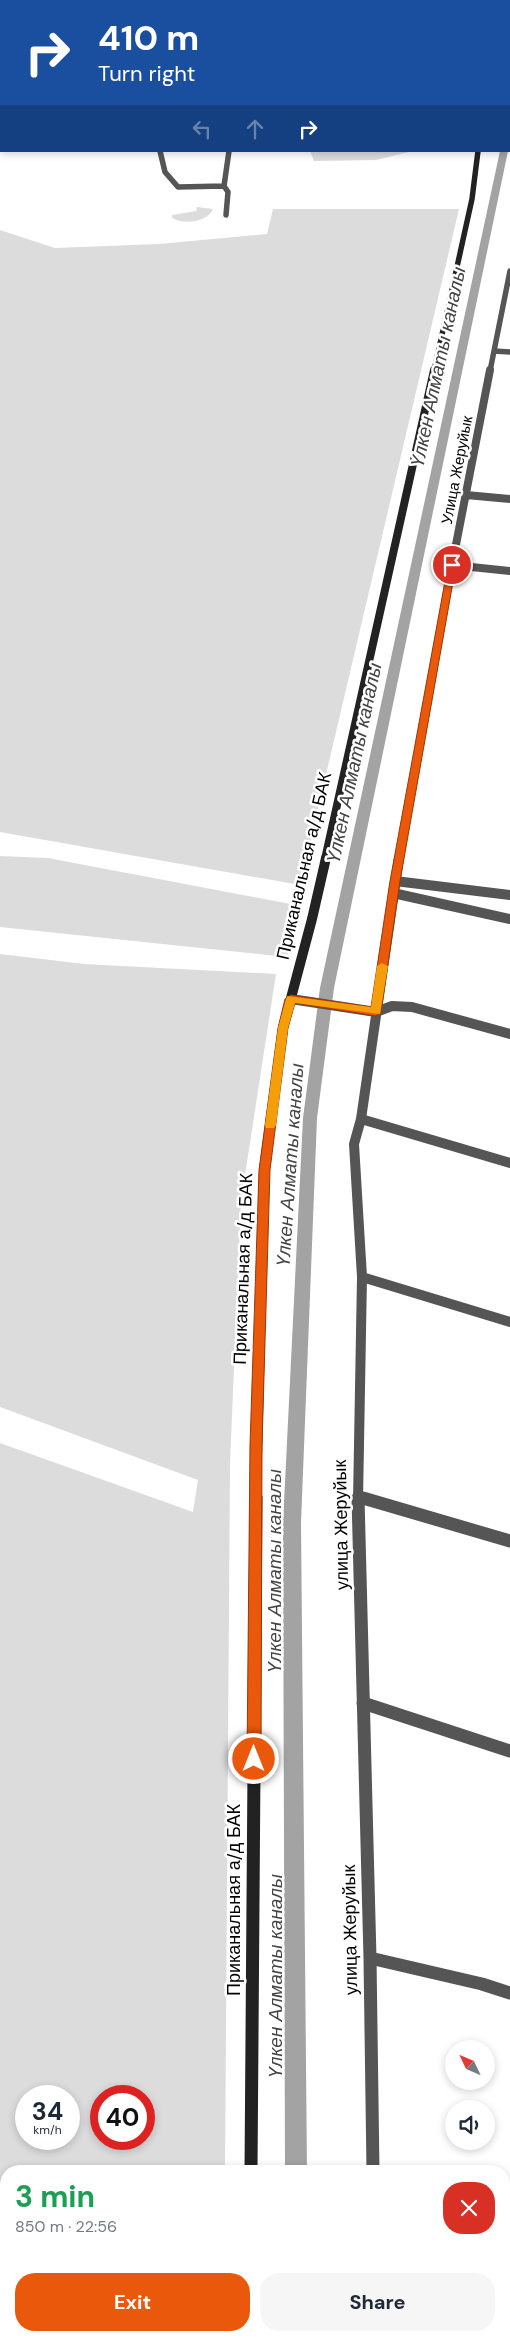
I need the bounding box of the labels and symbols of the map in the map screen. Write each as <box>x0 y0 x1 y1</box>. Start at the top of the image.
water label: Үлкен Алматы каналы <box>405 265 471 469</box>
street label: Улица Жеруйык <box>437 414 477 526</box>
pin <box>431 544 473 586</box>
water label: Үлкен Алматы каналы <box>321 661 387 865</box>
street label: Приканальная а/д БАК <box>271 769 337 962</box>
water label: Үлкен Алматы каналы <box>270 1062 310 1268</box>
street label: Приканальная а/д БАК <box>228 1172 258 1365</box>
street label: улица Жеруйык <box>328 1459 354 1590</box>
water label: Үлкен Алматы каналы <box>262 1469 287 1673</box>
position arrow <box>227 1732 279 1784</box>
street label: Приканальная а/д БАК <box>222 1804 246 1996</box>
street label: улица Жеруйык <box>337 1864 363 1995</box>
water label: Үлкен Алматы каналы <box>263 1874 288 2078</box>
north arrow <box>445 2040 495 2090</box>
speed limit sign: 40 <box>90 2085 155 2150</box>

